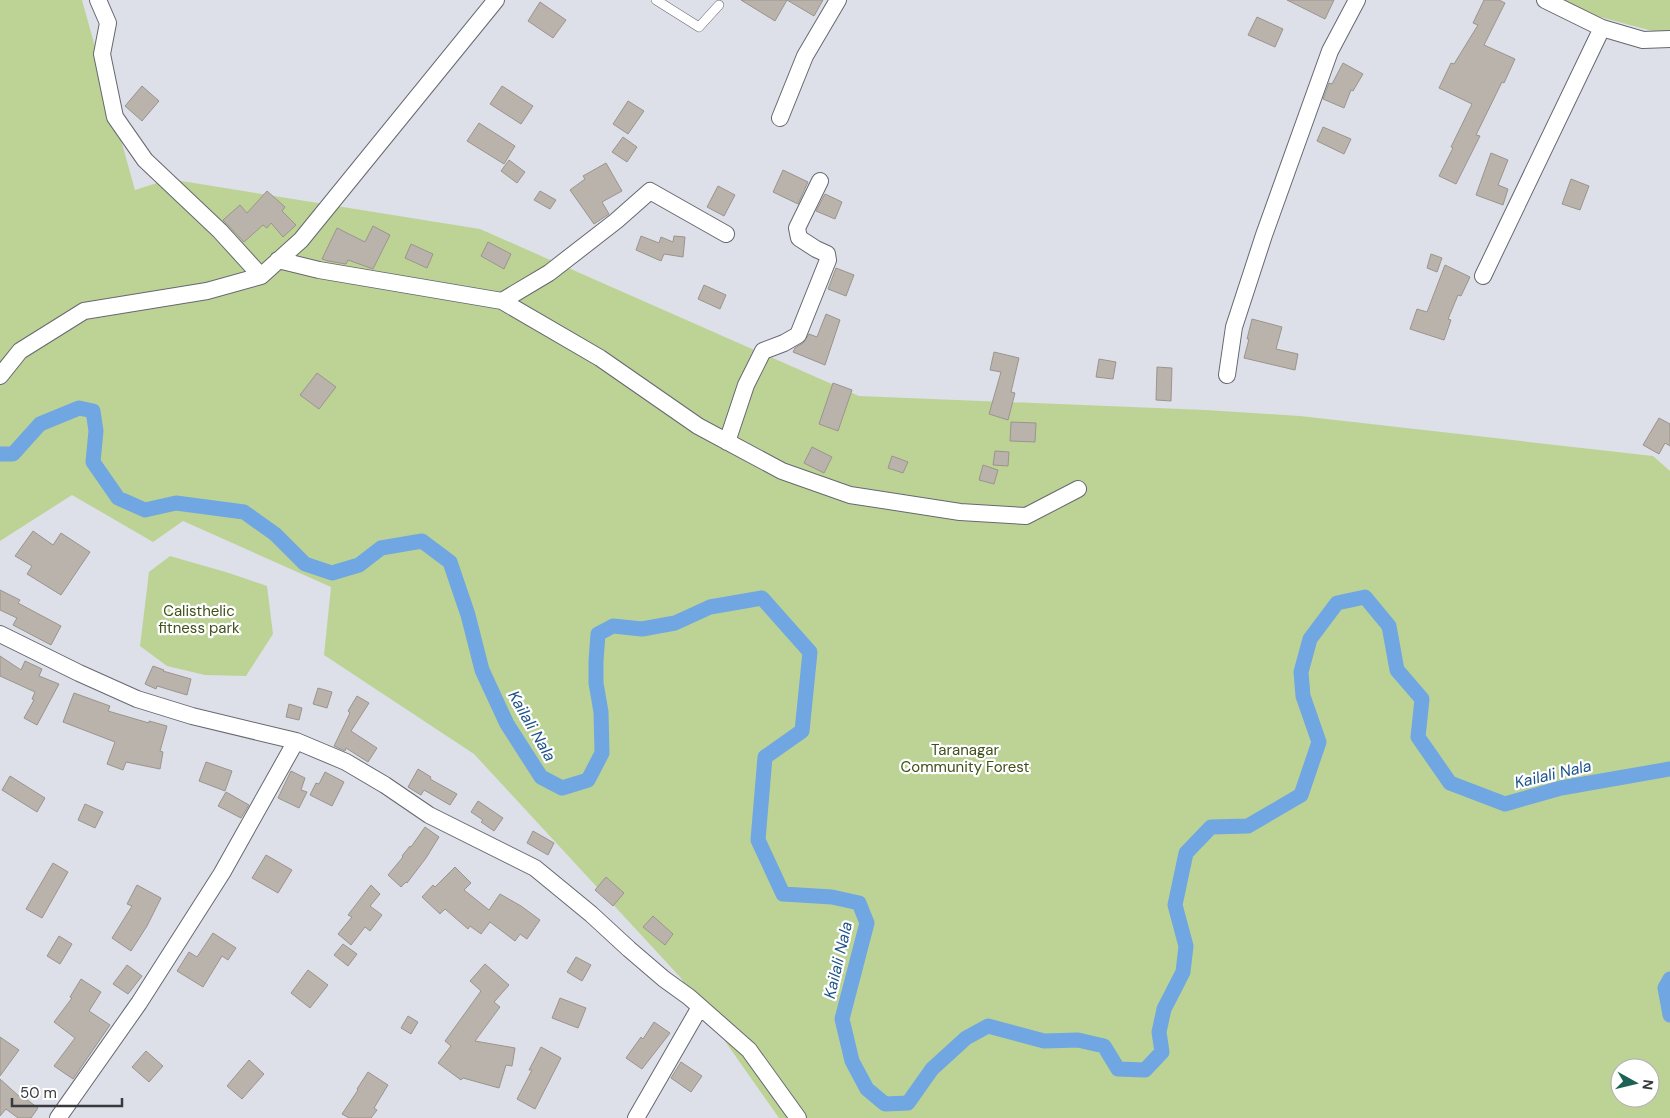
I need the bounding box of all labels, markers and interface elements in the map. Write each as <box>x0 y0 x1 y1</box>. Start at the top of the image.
park label: Calisthelic fitness park <box>158 601 240 638</box>
water label: Kailali Nala <box>503 687 561 765</box>
park label: Taranagar Community Forest <box>901 740 1030 777</box>
water label: Kailali Nala <box>1512 755 1594 793</box>
water label: Kailali Nala <box>819 919 857 1001</box>
north arrow <box>1610 1058 1660 1108</box>
scale bar <box>12 1076 122 1108</box>
text: N <box>1638 1078 1657 1091</box>
text: 50 m <box>20 1083 57 1103</box>

